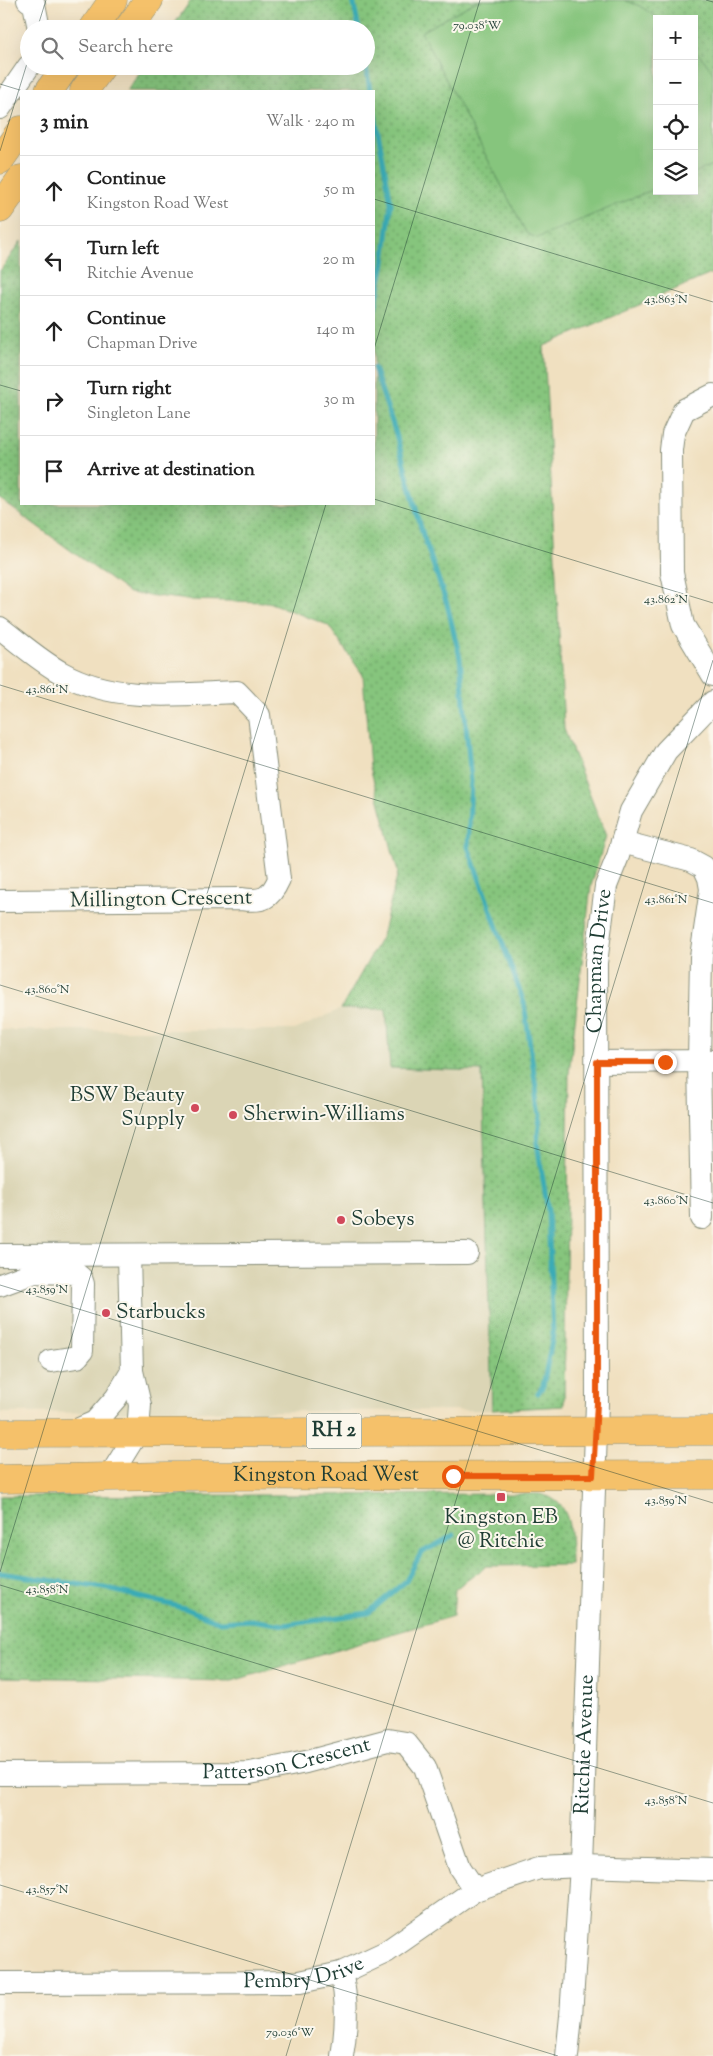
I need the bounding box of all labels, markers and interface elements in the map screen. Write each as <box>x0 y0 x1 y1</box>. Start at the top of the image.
map controls <box>653 15 698 195</box>
button: + <box>653 15 698 60</box>
text: 79.038°W <box>453 17 502 35</box>
search box <box>20 20 375 75</box>
icon: search <box>38 34 66 62</box>
text: Search here <box>78 34 173 61</box>
button: − <box>653 60 698 105</box>
button: locate <box>653 105 698 150</box>
text: 3 min <box>40 108 89 138</box>
text: Walk · 240 m <box>266 111 355 134</box>
button: layers <box>653 150 698 195</box>
text: Continue <box>87 166 166 193</box>
icon: ahead <box>40 177 68 205</box>
text: 50 m <box>324 179 355 202</box>
text: Kingston Road West <box>87 193 228 216</box>
text: Turn left <box>87 236 159 263</box>
icon: left <box>40 247 68 275</box>
text: 20 m <box>322 249 355 272</box>
text: Ritchie Avenue <box>87 263 194 286</box>
text: 43.863°N <box>644 291 688 309</box>
text: Continue <box>87 306 166 333</box>
icon: ahead <box>40 317 68 345</box>
text: 140 m <box>317 319 355 342</box>
text: Chapman Drive <box>87 333 197 356</box>
text: Turn right <box>87 376 171 403</box>
icon: right <box>40 387 68 415</box>
text: 30 m <box>324 389 355 412</box>
text: Singleton Lane <box>87 403 191 426</box>
icon: arrive <box>40 457 68 485</box>
text: Arrive at destination <box>87 457 255 484</box>
text: 43.862°N <box>644 591 688 609</box>
text: 43.861°N <box>26 681 69 699</box>
street label: Millington Crescent <box>70 883 252 917</box>
street label: Chapman Drive <box>581 887 620 1033</box>
text: 43.861°N <box>645 891 688 909</box>
text: 43.860°N <box>25 981 70 999</box>
route end <box>654 1051 677 1074</box>
place label: BSW Beauty Supply <box>70 1081 186 1135</box>
place label: Sherwin-Williams <box>243 1100 405 1130</box>
marker: BSW Beauty Supply <box>189 1102 201 1114</box>
marker: Sherwin-Williams <box>227 1109 239 1121</box>
text: 43.860°N <box>644 1192 689 1210</box>
place label: Sobeys <box>351 1205 414 1235</box>
marker: Sobeys <box>335 1214 347 1226</box>
text: 43.859°N <box>26 1281 69 1299</box>
place label: Starbucks <box>116 1298 205 1328</box>
marker: Starbucks <box>100 1307 112 1319</box>
road number: RH 2 <box>306 1414 362 1448</box>
street label: Kingston Road West <box>233 1461 419 1491</box>
route start <box>442 1465 465 1488</box>
marker: Kingston EB @ Ritchie <box>495 1491 507 1503</box>
text: 43.859°N <box>645 1492 688 1510</box>
place label: Kingston EB @ Ritchie <box>444 1503 558 1557</box>
text: 43.858°N <box>26 1581 69 1599</box>
street label: Ritchie Avenue <box>568 1674 603 1815</box>
street label: Patterson Crescent <box>202 1730 374 1788</box>
text: 43.858°N <box>645 1792 688 1810</box>
text: 43.857°N <box>26 1881 69 1899</box>
street label: Pembry Drive <box>244 1949 369 1997</box>
text: 79.036°W <box>266 2024 315 2042</box>

